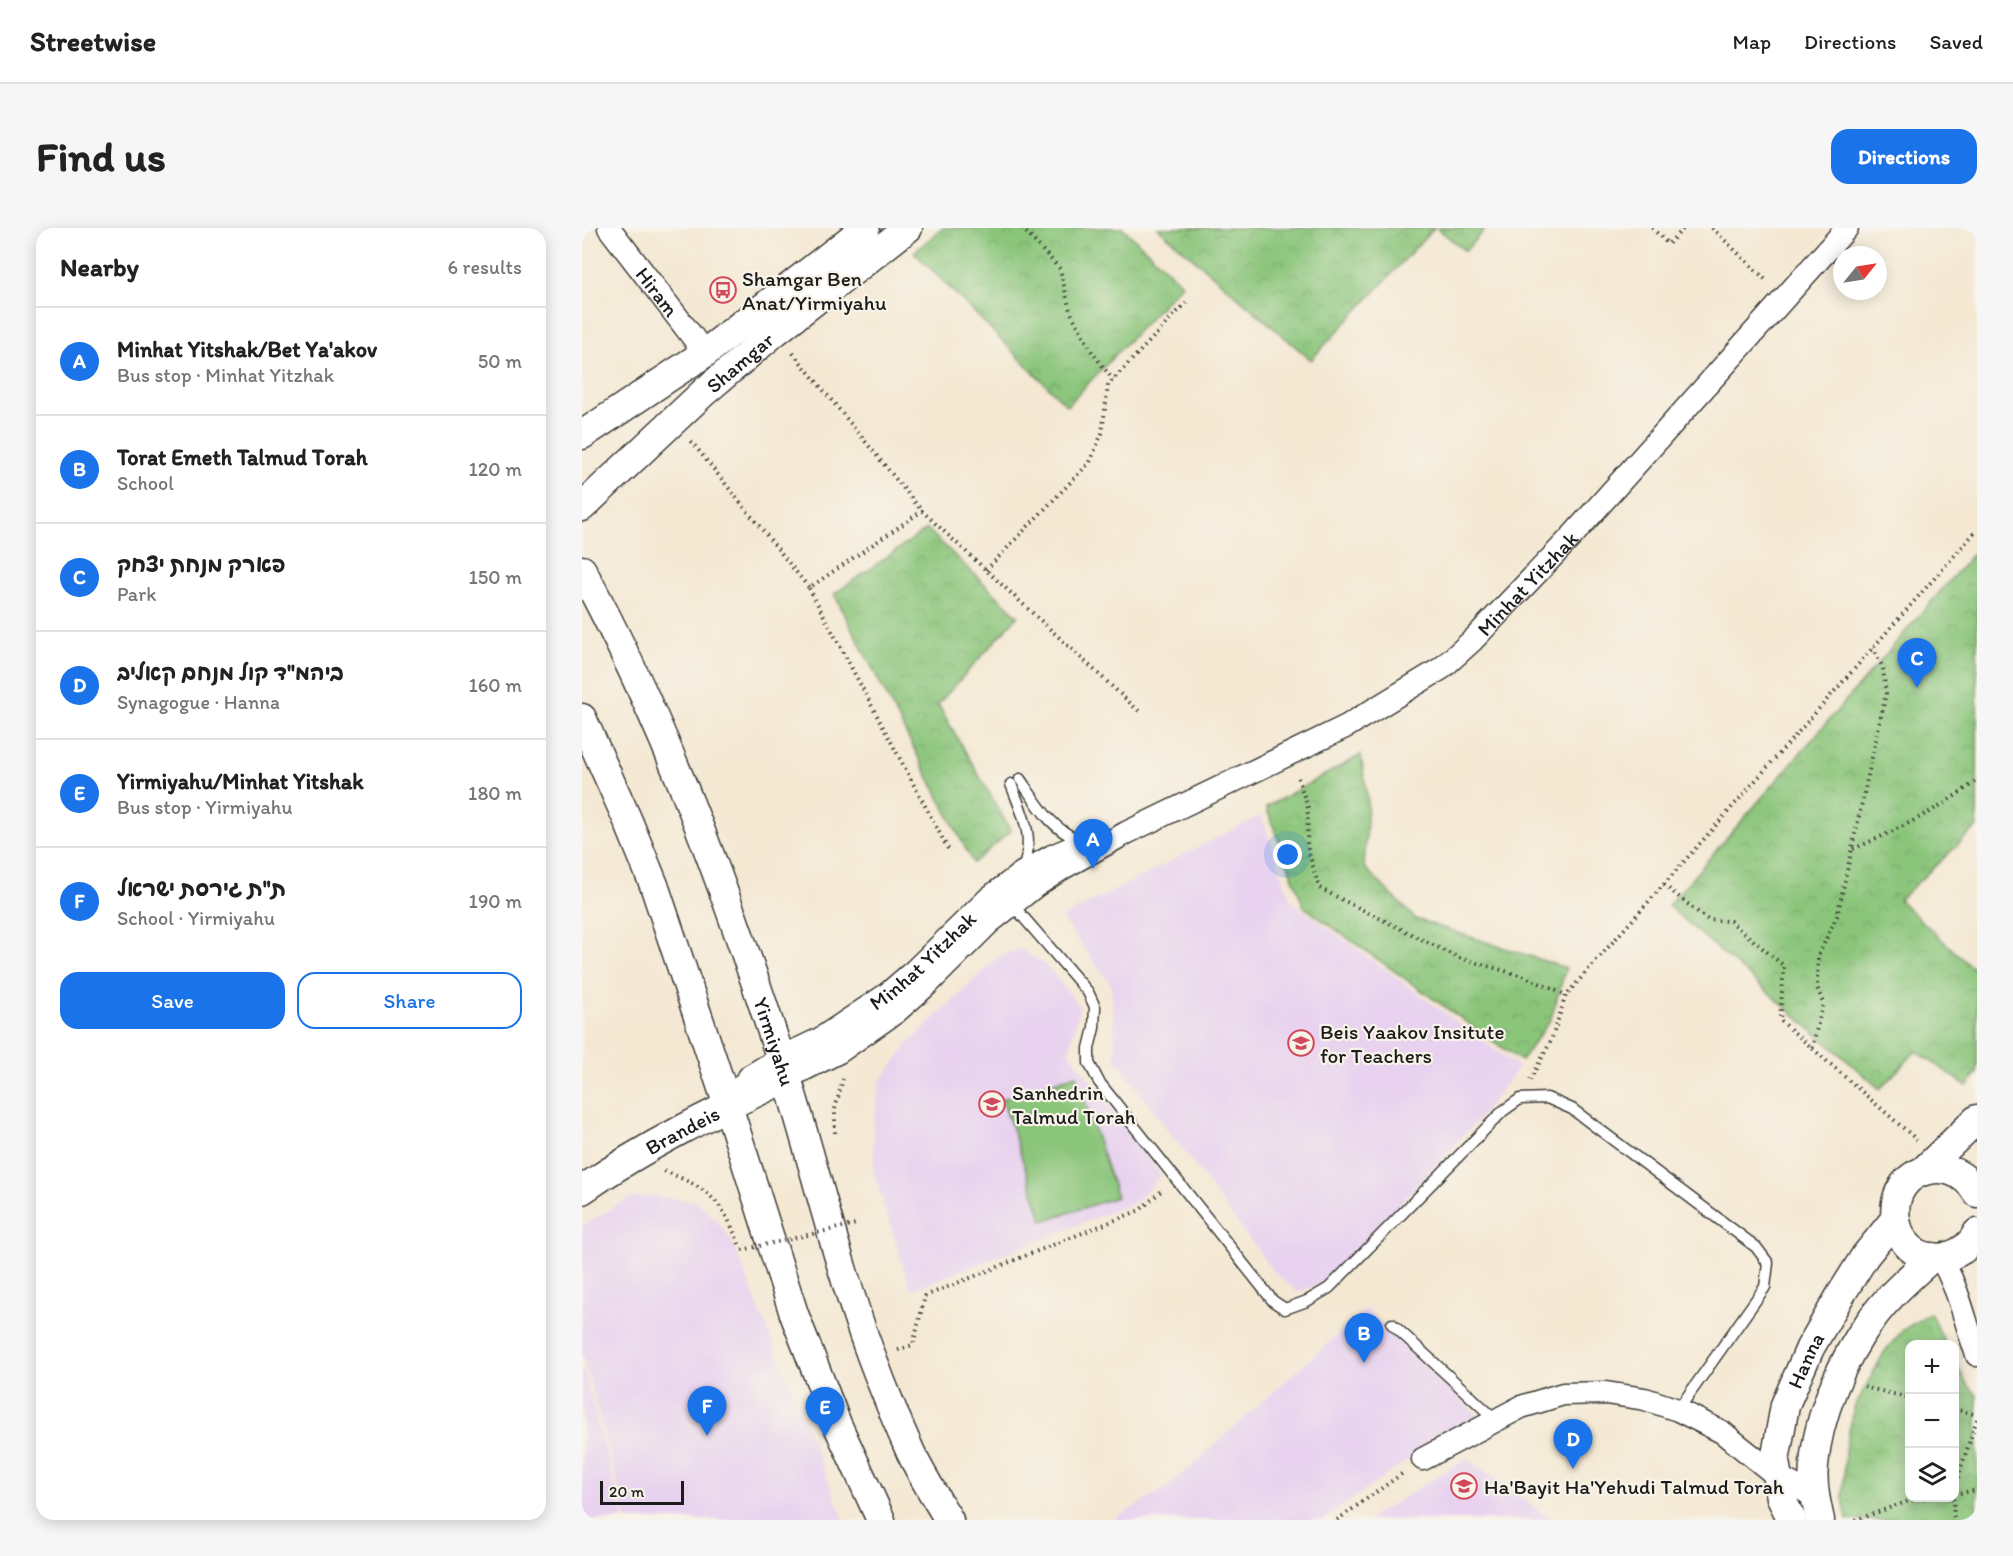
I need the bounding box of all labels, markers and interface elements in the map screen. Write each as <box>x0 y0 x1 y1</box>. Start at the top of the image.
text: Streetwise <box>30 24 156 58</box>
text: Map <box>1733 29 1771 54</box>
text: Directions <box>1804 29 1896 54</box>
text: Saved <box>1929 29 1983 54</box>
button: Directions <box>1831 129 1977 184</box>
text: Find us <box>36 131 166 182</box>
north arrow <box>1833 246 1887 300</box>
text: Nearby <box>60 251 139 283</box>
text: 6 results <box>448 255 522 279</box>
street label: Hiram <box>631 262 685 321</box>
place label: Shamgar Ben Anat/Yirmiyahu <box>742 266 887 315</box>
bus stop icon: Shamgar Ben Anat/Yirmiyahu <box>708 275 738 305</box>
street label: Shamgar <box>701 326 779 398</box>
text: Minhat Yitshak/Bet Ya'akov <box>117 336 377 363</box>
text: A <box>73 349 86 373</box>
text: 50 m <box>478 349 522 373</box>
text: Bus stop · Minhat Yitzhak <box>117 363 334 387</box>
text: Torat Emeth Talmud Torah <box>117 444 368 471</box>
text: B <box>73 457 86 481</box>
text: 120 m <box>469 457 522 481</box>
text: School <box>117 471 174 495</box>
street label: Minhat Yitzhak <box>1471 525 1583 641</box>
text: פארק מנחת יצחק <box>117 551 286 578</box>
text: C <box>73 565 86 589</box>
text: 150 m <box>469 565 522 589</box>
text: Park <box>117 582 156 606</box>
pin: C <box>1898 638 1936 688</box>
text: ביהמ"ד קול מנחם קאליב <box>117 659 344 686</box>
text: D <box>73 673 86 697</box>
text: 160 m <box>469 673 522 697</box>
text: Synagogue · Hanna <box>117 690 280 714</box>
text: Yirmiyahu/Minhat Yitshak <box>117 768 364 795</box>
text: E <box>74 781 85 805</box>
text: 180 m <box>468 781 522 805</box>
text: Bus stop · Yirmiyahu <box>117 795 293 819</box>
pin: A <box>1074 820 1112 869</box>
your location <box>1273 840 1302 869</box>
text: ת"ת גירסת ישראל <box>117 875 286 902</box>
text: F <box>74 889 85 913</box>
text: 190 m <box>469 889 522 913</box>
text: School · Yirmiyahu <box>117 906 275 930</box>
street label: Minhat Yitzhak <box>865 906 981 1015</box>
button: Save <box>60 972 285 1029</box>
button: Share <box>297 972 522 1029</box>
street label: Yirmiyahu <box>749 994 801 1089</box>
place label: Beis Yaakov Insitute for Teachers <box>1320 1019 1504 1068</box>
school or university icon: Beis Yaakov Insitute for Teachers <box>1286 1028 1316 1058</box>
place label: Sanhedrin Talmud Torah <box>1012 1080 1136 1129</box>
school or university icon: Sanhedrin Talmud Torah <box>977 1089 1007 1119</box>
street label: Brandeis <box>641 1100 723 1160</box>
pin: B <box>1344 1314 1384 1363</box>
street label: Hanna <box>1781 1328 1829 1392</box>
map controls <box>1905 1340 1959 1502</box>
button: + <box>1905 1340 1959 1394</box>
pin: F <box>688 1386 726 1436</box>
pin: E <box>806 1388 844 1437</box>
button: − <box>1905 1394 1959 1448</box>
pin: D <box>1554 1420 1592 1469</box>
button: layers <box>1905 1448 1959 1502</box>
school or university icon: Ha'Bayit Ha'Yehudi Talmud Torah <box>1449 1471 1479 1501</box>
place label: Ha'Bayit Ha'Yehudi Talmud Torah <box>1484 1474 1785 1499</box>
scale bar <box>600 1478 684 1506</box>
text: 20 m <box>609 1482 644 1501</box>

